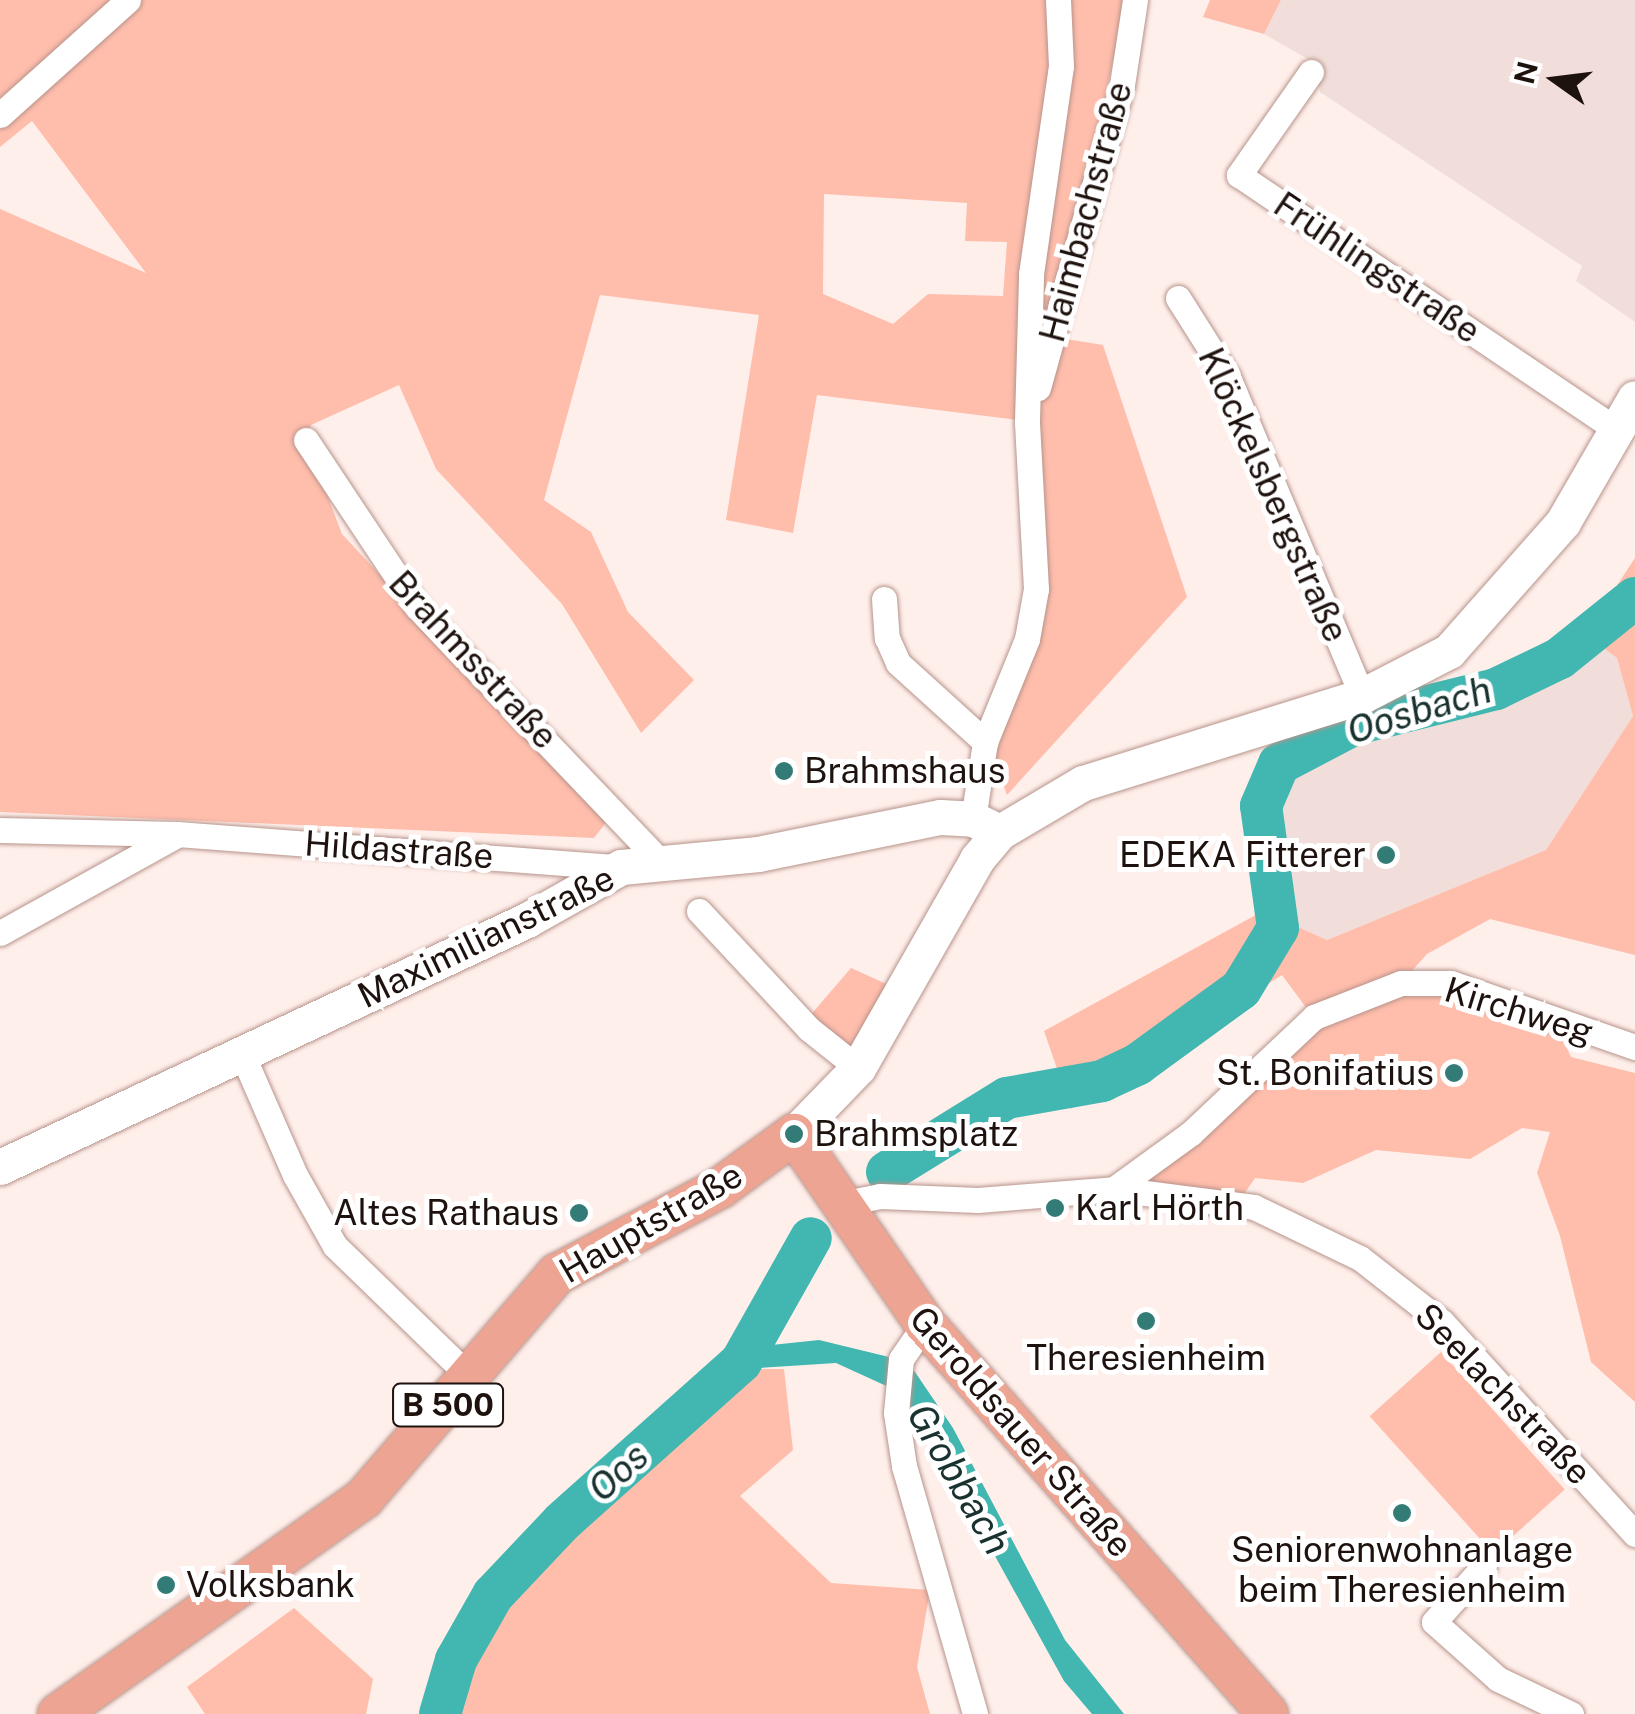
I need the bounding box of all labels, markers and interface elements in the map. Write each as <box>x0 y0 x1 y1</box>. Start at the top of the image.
north arrow <box>1505 30 1605 130</box>
text: N <box>1507 58 1544 87</box>
street label: Haimbachstraße <box>1031 77 1141 347</box>
street label: Frühlingstraße <box>1266 184 1488 352</box>
street label: Klöckelsbergstraße <box>1189 341 1357 649</box>
street label: Brahmsstraße <box>380 562 566 758</box>
water label: Oosbach <box>1341 666 1497 754</box>
place label: Brahmshaus <box>804 750 1005 792</box>
marker: Brahmshaus <box>773 760 795 782</box>
street label: Hildastraße <box>303 822 495 878</box>
place label: EDEKA Fitterer <box>1119 834 1366 876</box>
marker: EDEKA Fitterer <box>1375 844 1397 866</box>
street label: Maximilianstraße <box>351 857 621 1017</box>
street label: Kirchweg <box>1440 969 1598 1053</box>
place label: St. Bonifatius <box>1216 1052 1434 1094</box>
marker: St. Bonifatius <box>1443 1062 1465 1084</box>
place label: Brahmsplatz <box>814 1113 1018 1155</box>
marker: Brahmsplatz <box>783 1123 805 1145</box>
street label: Hauptstraße <box>552 1154 750 1292</box>
place label: Karl Hörth <box>1075 1187 1244 1229</box>
place label: Altes Rathaus <box>333 1192 559 1234</box>
marker: Karl Hörth <box>1044 1197 1066 1219</box>
marker: Altes Rathaus <box>568 1202 590 1224</box>
street label: Seelachstraße <box>1406 1295 1600 1493</box>
street label: Geroldsauer Straße <box>901 1298 1141 1566</box>
marker: Theresienheim <box>1135 1310 1157 1332</box>
place label: Theresienheim <box>1026 1337 1266 1379</box>
road number: B 500 <box>390 1378 506 1432</box>
water label: Grobbach <box>898 1395 1020 1563</box>
water label: Oos <box>578 1433 658 1511</box>
marker: Seniorenwohnanlage beim Theresienheim <box>1391 1502 1413 1524</box>
place label: Seniorenwohnanlage beim Theresienheim <box>1231 1529 1573 1611</box>
place label: Volksbank <box>186 1564 355 1606</box>
marker: Volksbank <box>155 1574 177 1596</box>

